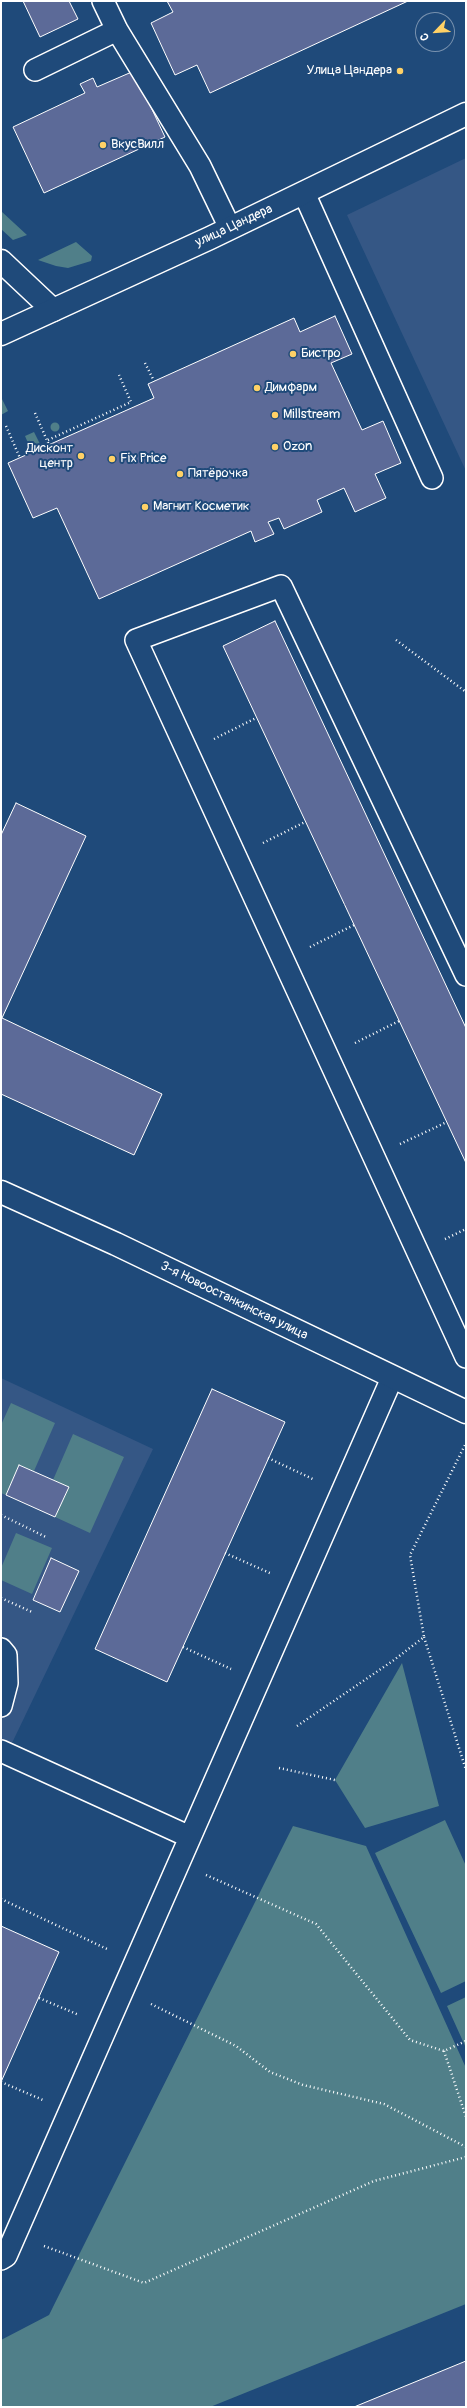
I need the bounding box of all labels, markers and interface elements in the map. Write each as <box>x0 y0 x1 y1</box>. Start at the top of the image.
north arrow <box>415 12 455 52</box>
text: С <box>417 31 432 43</box>
place label: Улица Цандера <box>306 63 392 79</box>
marker: Улица Цандера <box>395 66 405 76</box>
place label: ВкусВилл <box>111 137 164 153</box>
marker: ВкусВилл <box>98 140 108 150</box>
street label: улица Цандера <box>193 201 275 251</box>
place label: Бистро <box>301 346 341 362</box>
marker: Бистро <box>288 349 298 359</box>
place label: Димфарм <box>265 380 317 396</box>
marker: Димфарм <box>252 383 262 393</box>
place label: Millstream <box>283 407 340 423</box>
marker: Millstream <box>270 410 280 420</box>
place label: Ozon <box>283 439 312 455</box>
place label: Дисконт центр <box>26 441 73 472</box>
marker: Ozon <box>270 442 280 452</box>
marker: Дисконт центр <box>76 451 86 461</box>
place label: Fix Price <box>120 451 166 467</box>
marker: Fix Price <box>107 454 117 464</box>
place label: Пятёрочка <box>188 466 248 482</box>
marker: Пятёрочка <box>175 469 185 479</box>
place label: Магнит Косметик <box>153 499 249 515</box>
marker: Магнит Косметик <box>140 502 150 512</box>
street label: 3-я Новоостанкинская улица <box>158 1258 310 1344</box>

